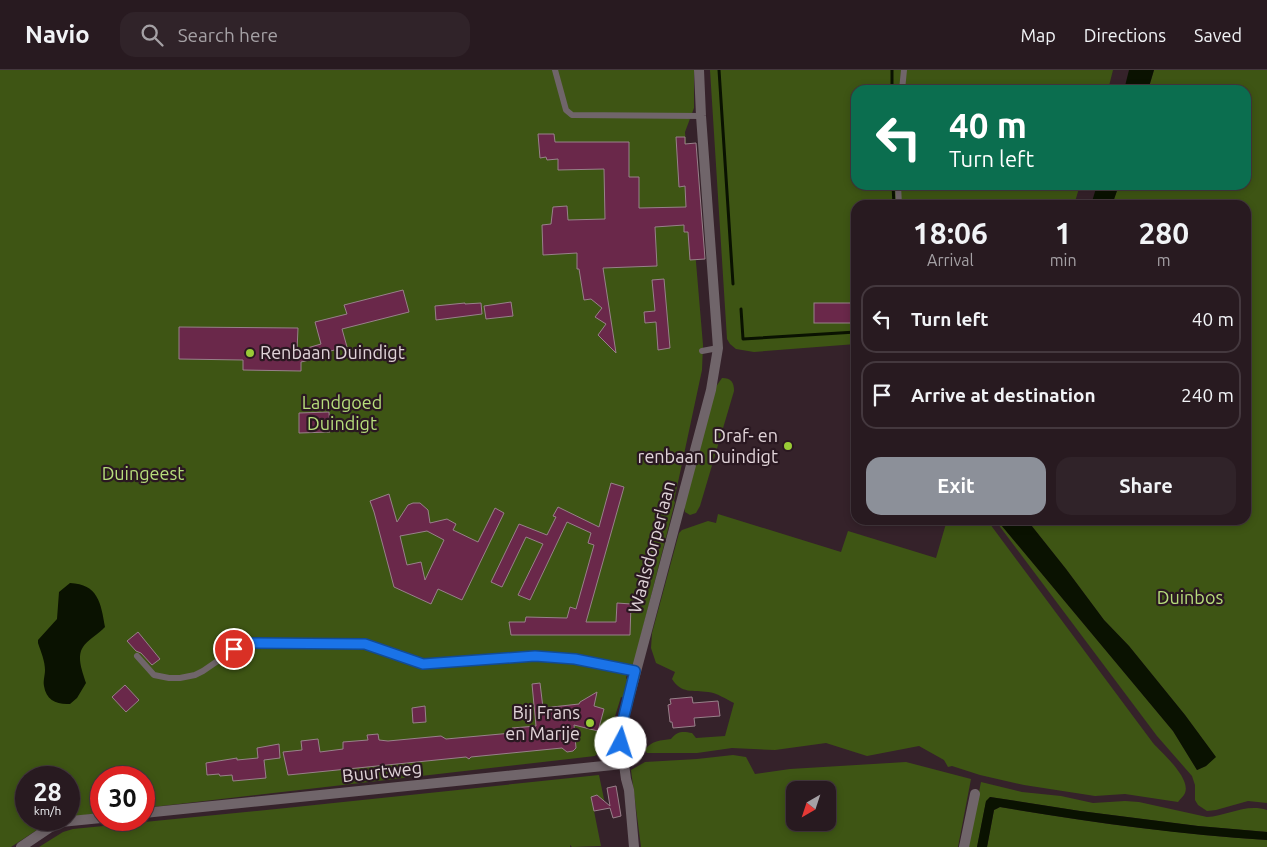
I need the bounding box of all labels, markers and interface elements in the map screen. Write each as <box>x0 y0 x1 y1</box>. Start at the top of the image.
search box <box>120 12 470 57</box>
text: Navio <box>25 21 90 48</box>
icon: search <box>138 21 166 49</box>
text: Search here <box>178 24 278 46</box>
text: Map <box>1020 25 1056 45</box>
text: Directions <box>1084 25 1166 45</box>
text: Saved <box>1194 25 1242 45</box>
icon: left <box>866 105 931 170</box>
text: 40 m <box>949 105 1027 145</box>
text: Turn left <box>949 146 1034 171</box>
text: 18:06 <box>913 216 988 250</box>
text: 1 <box>1055 216 1072 250</box>
text: 280 <box>1138 216 1189 250</box>
text: Arrival <box>927 251 974 269</box>
text: min <box>1050 251 1077 269</box>
text: m <box>1157 251 1171 269</box>
icon: left <box>868 305 896 333</box>
text: Turn left <box>911 308 989 330</box>
text: 40 m <box>1192 308 1234 330</box>
place label: Renbaan Duindigt <box>260 342 405 362</box>
marker: Renbaan Duindigt <box>244 347 256 359</box>
icon: arrive <box>868 381 896 409</box>
text: Arrive at destination <box>911 384 1096 406</box>
text: 240 m <box>1181 384 1234 406</box>
park label: Landgoed Duindigt <box>302 392 382 433</box>
place label: Draf- en renbaan Duindigt <box>638 425 778 466</box>
marker: Draf- en renbaan Duindigt <box>782 440 794 452</box>
button: Exit <box>866 457 1046 515</box>
button: Share <box>1056 457 1236 515</box>
park label: Duingeest <box>102 463 184 483</box>
street label: Waalsdorperlaan <box>624 478 678 615</box>
park label: Duinbos <box>1157 587 1223 607</box>
pin <box>213 628 255 670</box>
icon: arrive <box>220 635 248 663</box>
place label: Bij Frans en Marije <box>505 702 580 743</box>
position arrow <box>594 716 646 768</box>
marker: Bij Frans en Marije <box>584 717 596 729</box>
street label: Buurtweg <box>341 757 423 785</box>
speed limit sign: 30 <box>90 766 155 831</box>
text: 28 <box>33 778 62 806</box>
north arrow <box>786 781 836 831</box>
map controls <box>786 781 836 831</box>
text: km/h <box>34 804 61 817</box>

